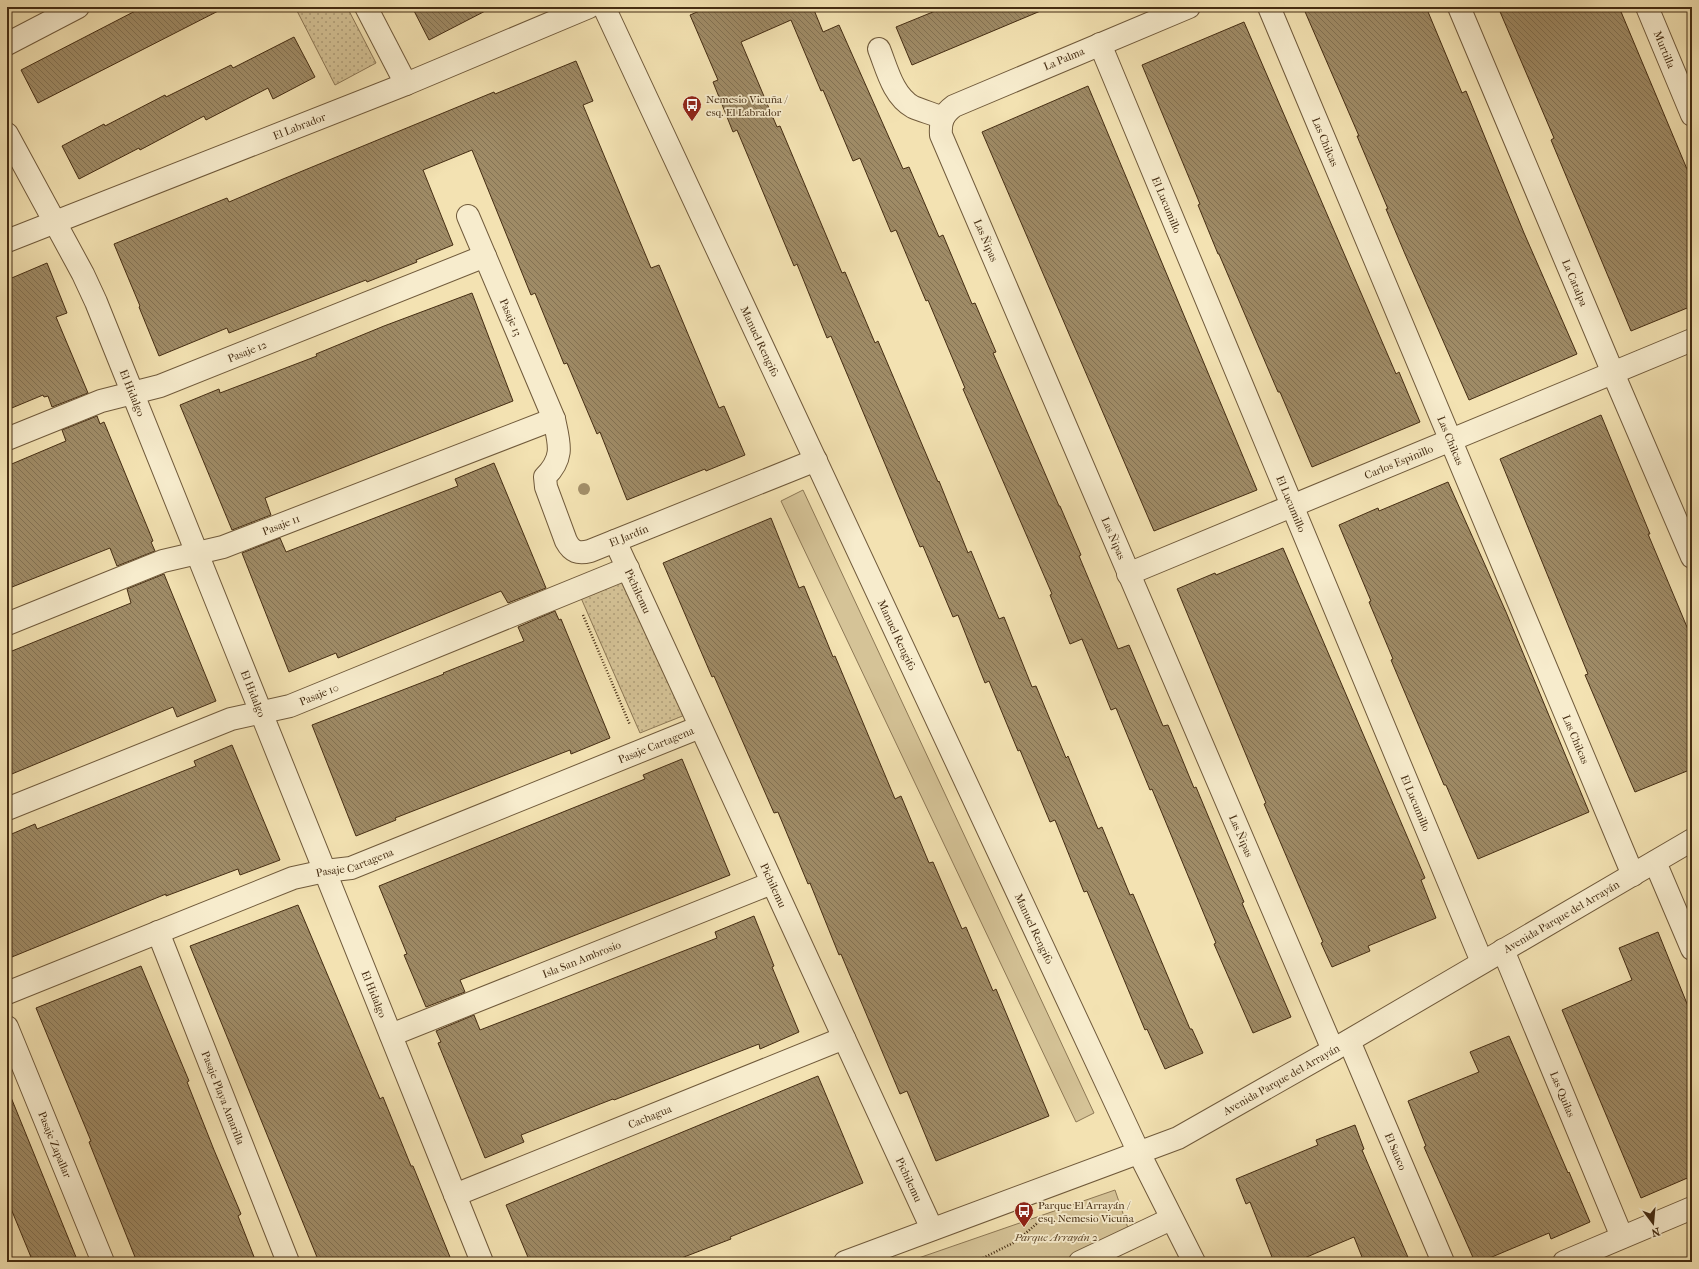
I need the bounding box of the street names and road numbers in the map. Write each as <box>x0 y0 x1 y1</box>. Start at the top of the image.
street label: Murtilla <box>1651 29 1679 71</box>
street label: La Palma <box>1042 44 1087 73</box>
street label: El Labrador <box>271 110 328 142</box>
street label: Las Chilcas <box>1309 115 1342 168</box>
street label: El Lucumillo <box>1149 174 1185 235</box>
street label: Las Ñipas <box>971 217 1001 263</box>
street label: La Catalpa <box>1559 257 1591 309</box>
street label: Pasaje 13 <box>497 296 525 338</box>
street label: Manuel Rengifo <box>738 304 782 379</box>
street label: Pasaje 12 <box>226 337 269 365</box>
street label: El Hidalgo <box>117 367 148 419</box>
street label: Las Chilcas <box>1435 414 1467 467</box>
street label: Carlos Espinillo <box>1362 442 1435 482</box>
street label: El Lucumillo <box>1274 474 1309 534</box>
street label: Pasaje 11 <box>260 511 302 538</box>
street label: Las Ñipas <box>1099 515 1128 561</box>
street label: El Jardín <box>607 521 651 549</box>
street label: Pichilemu <box>622 567 654 616</box>
street label: Manuel Rengifo <box>875 598 919 673</box>
street label: El Hidalgo <box>238 668 269 719</box>
street label: Pasaje 10 <box>297 680 340 708</box>
street label: Las Chilcas <box>1560 713 1592 766</box>
street label: Pasaje Cartagena <box>616 723 696 766</box>
street label: El Lucumillo <box>1398 773 1433 834</box>
street label: Las Ñipas <box>1226 813 1256 859</box>
street label: Pasaje Cartagena <box>315 845 396 879</box>
street label: Pichilemu <box>758 861 790 910</box>
street label: Avenida Parque del Arrayán <box>1500 877 1622 956</box>
street label: Manuel Rengifo <box>1012 891 1056 966</box>
street label: Isla San Ambrosio <box>540 937 623 981</box>
street label: El Hidalgo <box>359 969 390 1020</box>
street label: Avenida Parque del Arrayán <box>1220 1041 1342 1118</box>
street label: Pasaje Playa Amarilla <box>199 1049 248 1147</box>
street label: Las Quilas <box>1547 1069 1578 1119</box>
street label: Cachagua <box>626 1101 674 1131</box>
street label: Pasaje Zapallar <box>36 1109 75 1180</box>
street label: El Sauco <box>1382 1131 1410 1173</box>
street label: Pichilemu <box>893 1155 925 1205</box>

